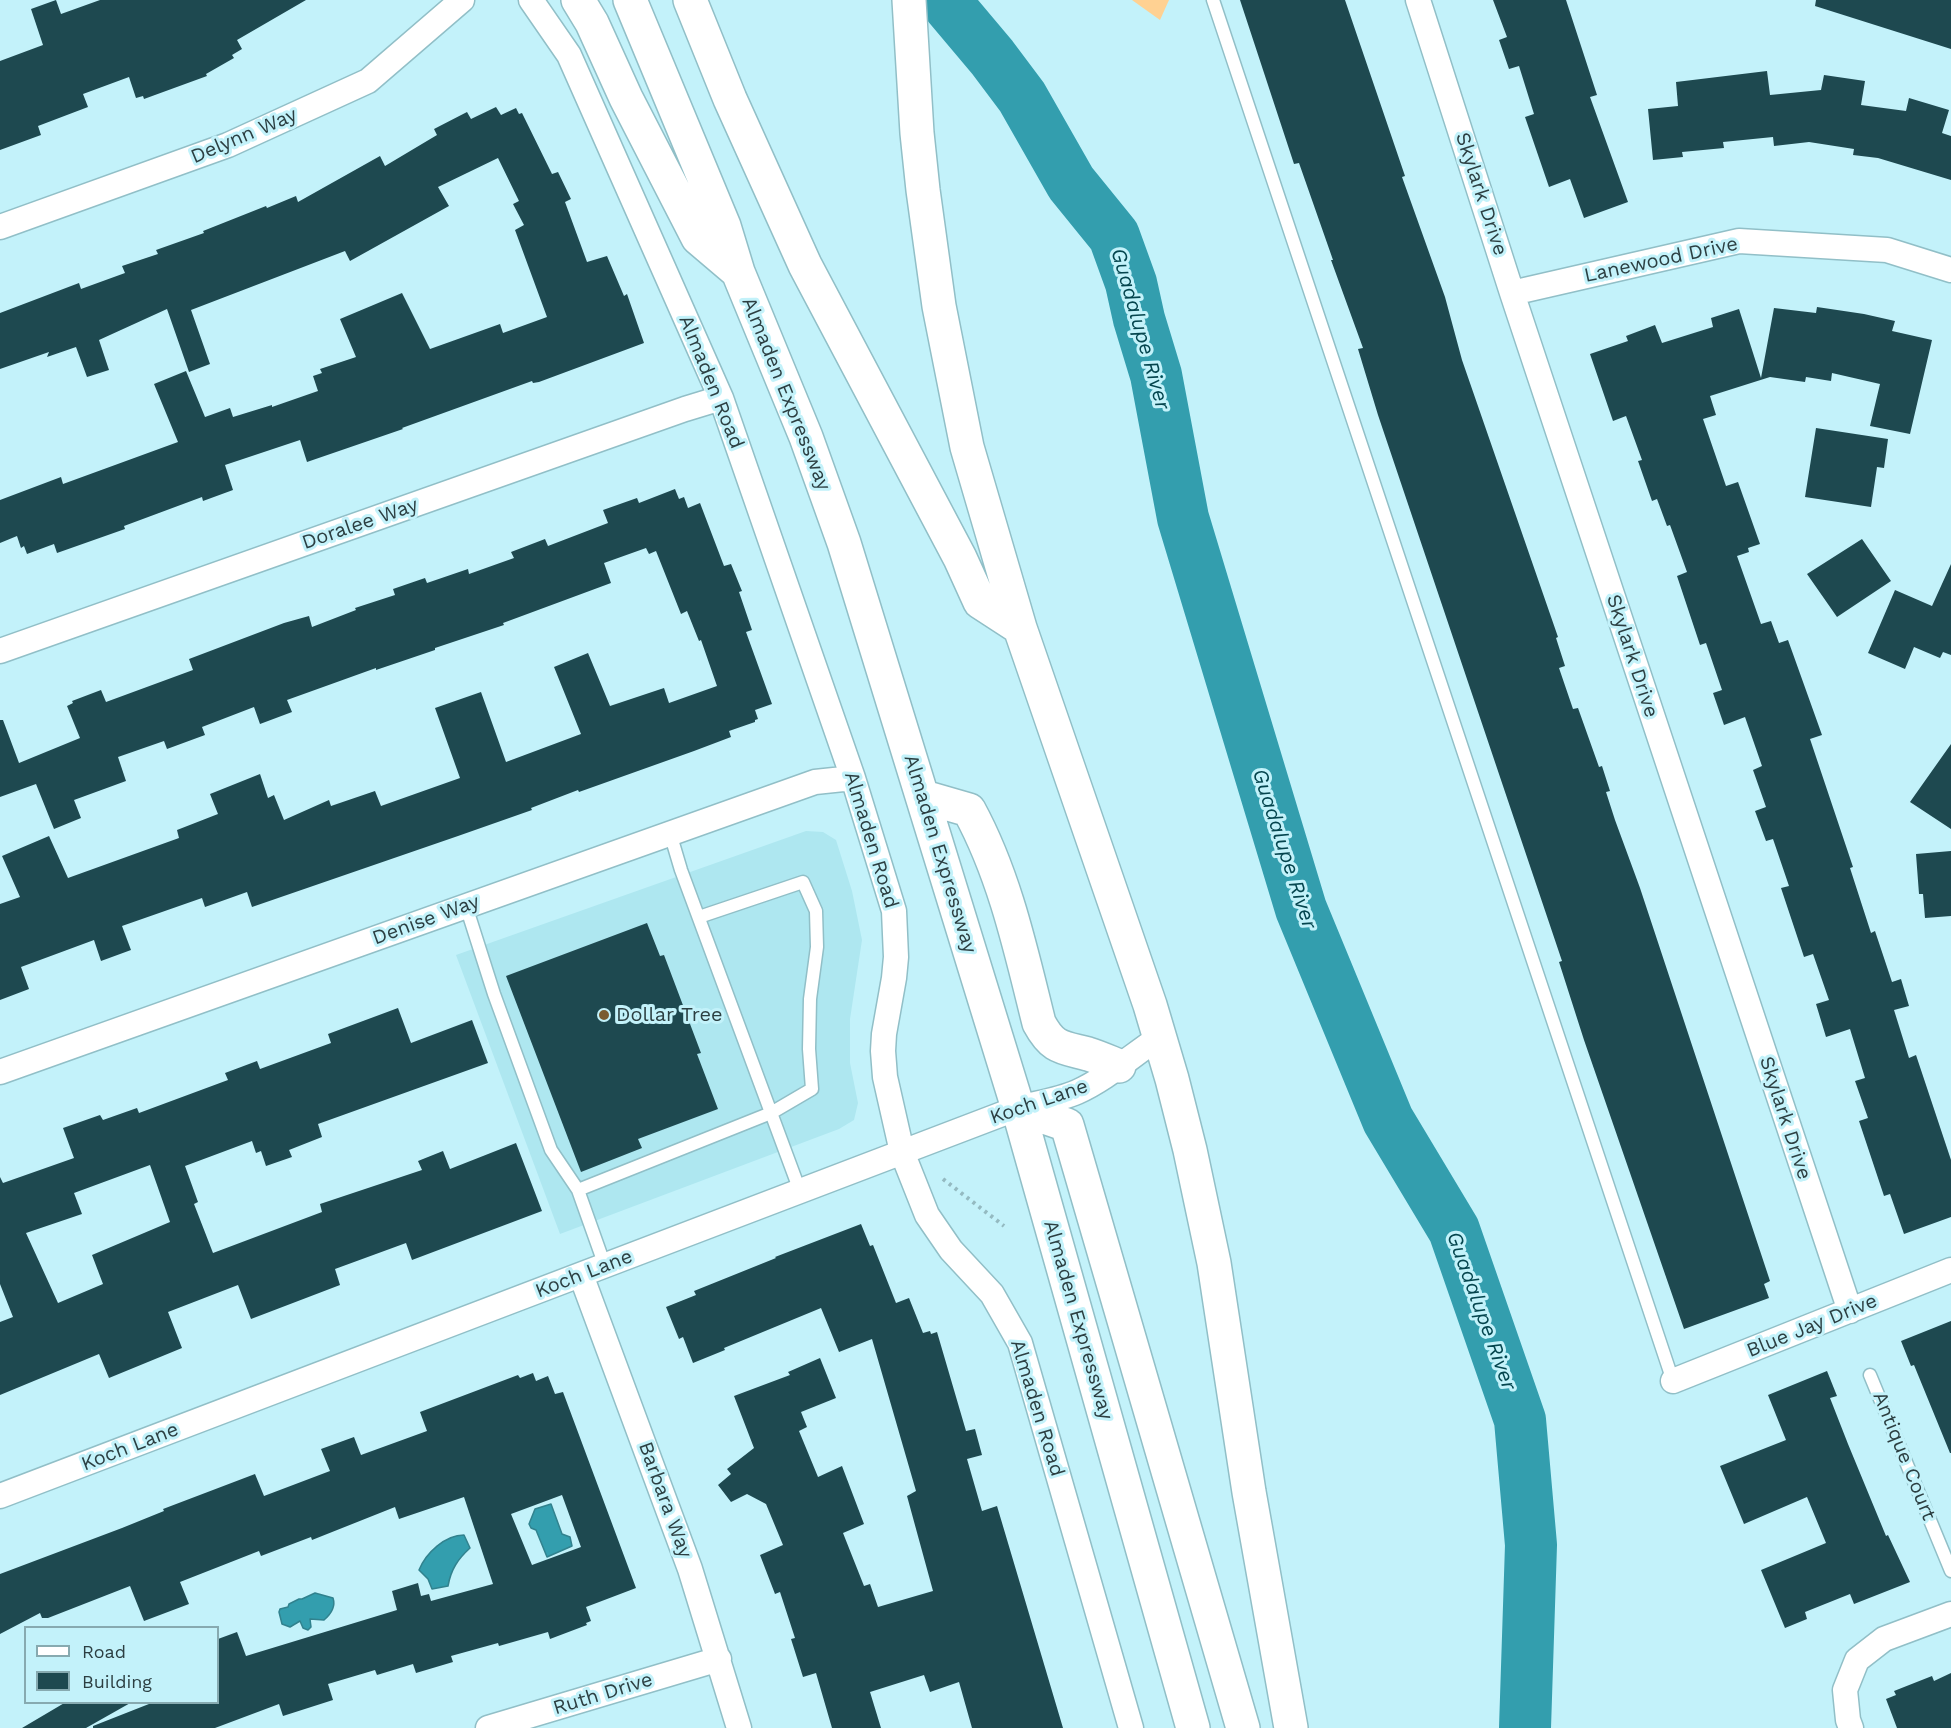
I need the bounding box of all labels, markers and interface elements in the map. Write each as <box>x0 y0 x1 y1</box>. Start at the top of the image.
street label: Delynn Way <box>187 103 301 169</box>
street label: Skylark Drive <box>1450 129 1512 259</box>
street label: Lanewood Drive <box>1582 232 1740 288</box>
water label: Guadalupe River <box>1105 245 1175 413</box>
street label: Almaden Expressway <box>736 294 836 494</box>
street label: Almaden Road <box>673 312 749 452</box>
street label: Doralee Way <box>299 493 421 555</box>
street label: Skylark Drive <box>1601 591 1663 721</box>
street label: Almaden Expressway <box>898 752 982 956</box>
water label: Guadalupe River <box>1246 766 1322 932</box>
street label: Almaden Road <box>839 769 903 911</box>
street label: Denise Way <box>369 890 483 950</box>
place label: Dollar Tree <box>616 1003 723 1027</box>
marker: Dollar Tree <box>597 1008 611 1022</box>
street label: Skylark Drive <box>1754 1053 1816 1183</box>
street label: Koch Lane <box>987 1074 1091 1130</box>
street label: Almaden Expressway <box>1038 1218 1118 1422</box>
water label: Guadalupe River <box>1441 1228 1521 1394</box>
street label: Koch Lane <box>532 1245 636 1303</box>
street label: Blue Jay Drive <box>1743 1289 1881 1363</box>
street label: Almaden Road <box>1005 1337 1069 1479</box>
street label: Antique Court <box>1867 1388 1941 1524</box>
street label: Koch Lane <box>78 1418 182 1476</box>
street label: Barbara Way <box>633 1439 697 1561</box>
legend <box>24 1626 219 1704</box>
text: Road <box>82 1641 126 1662</box>
street label: Ruth Drive <box>550 1668 656 1720</box>
text: Building <box>82 1671 152 1692</box>

